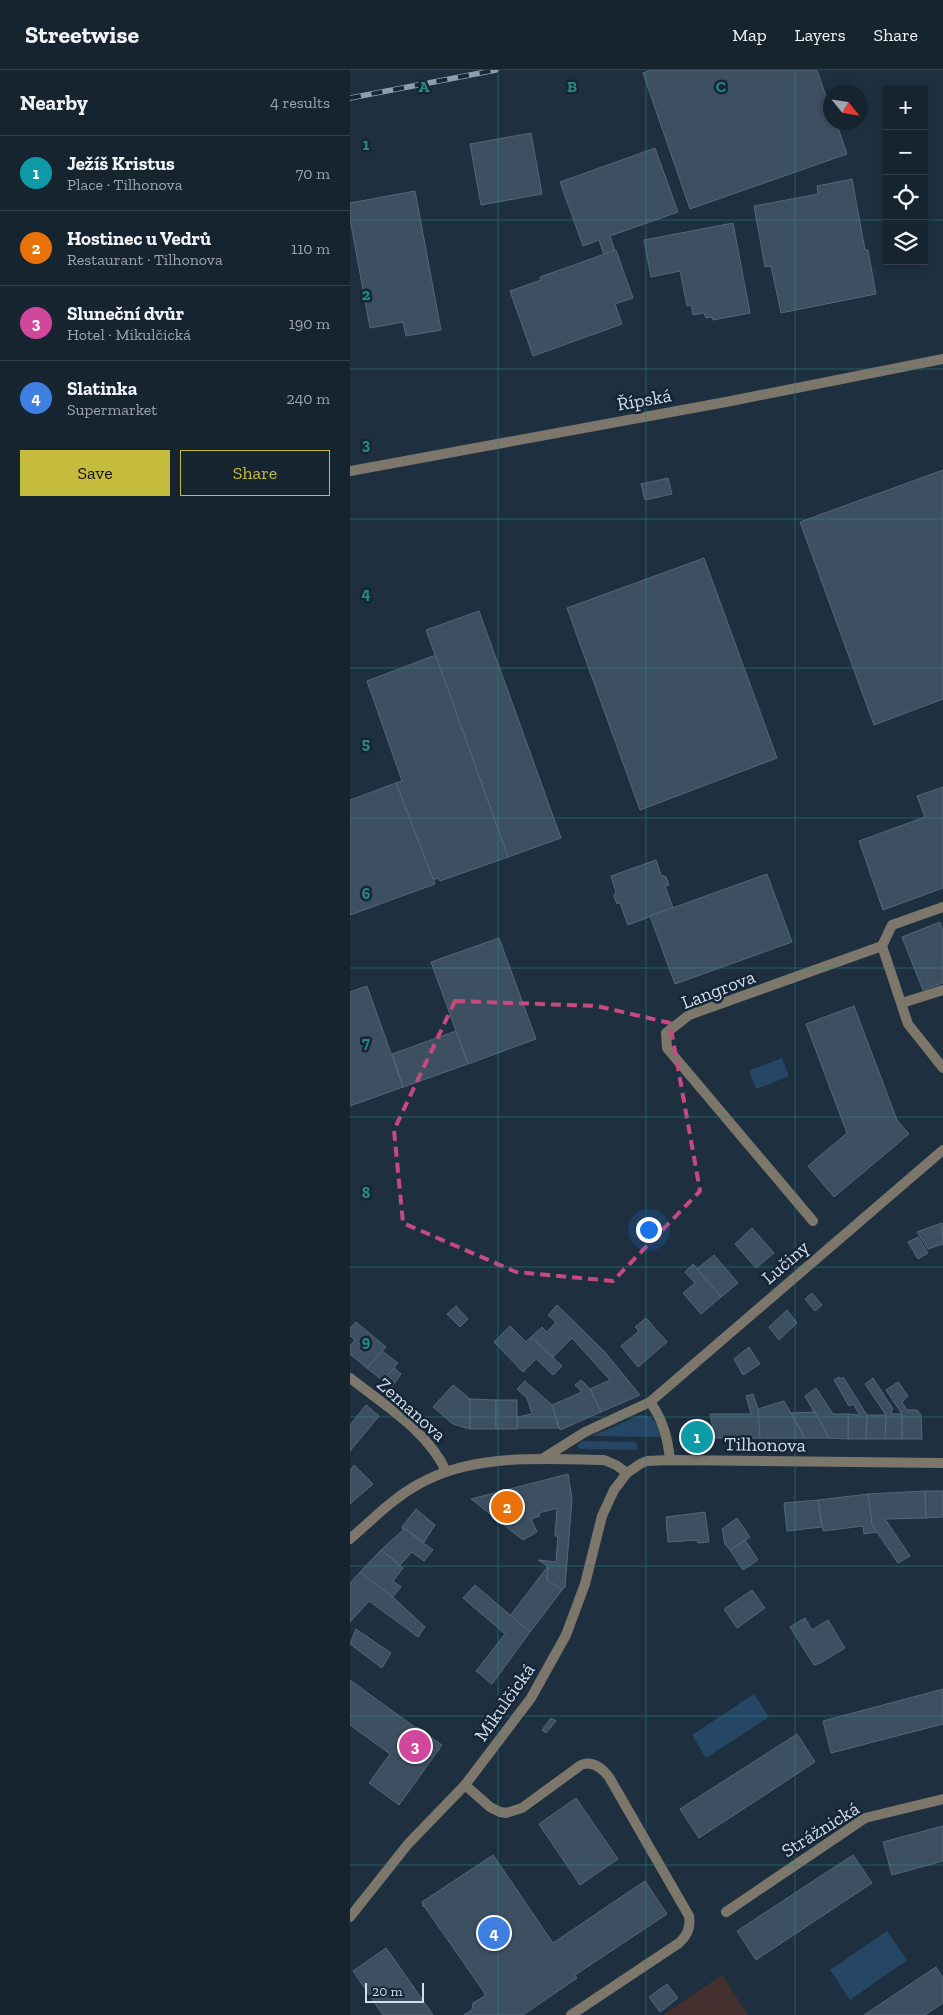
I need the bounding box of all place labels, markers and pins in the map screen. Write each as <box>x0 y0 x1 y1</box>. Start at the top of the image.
pin: 1 <box>681 1418 713 1456</box>
pin: 2 <box>491 1488 523 1526</box>
pin: 3 <box>399 1727 431 1765</box>
pin: 4 <box>478 1914 510 1952</box>

